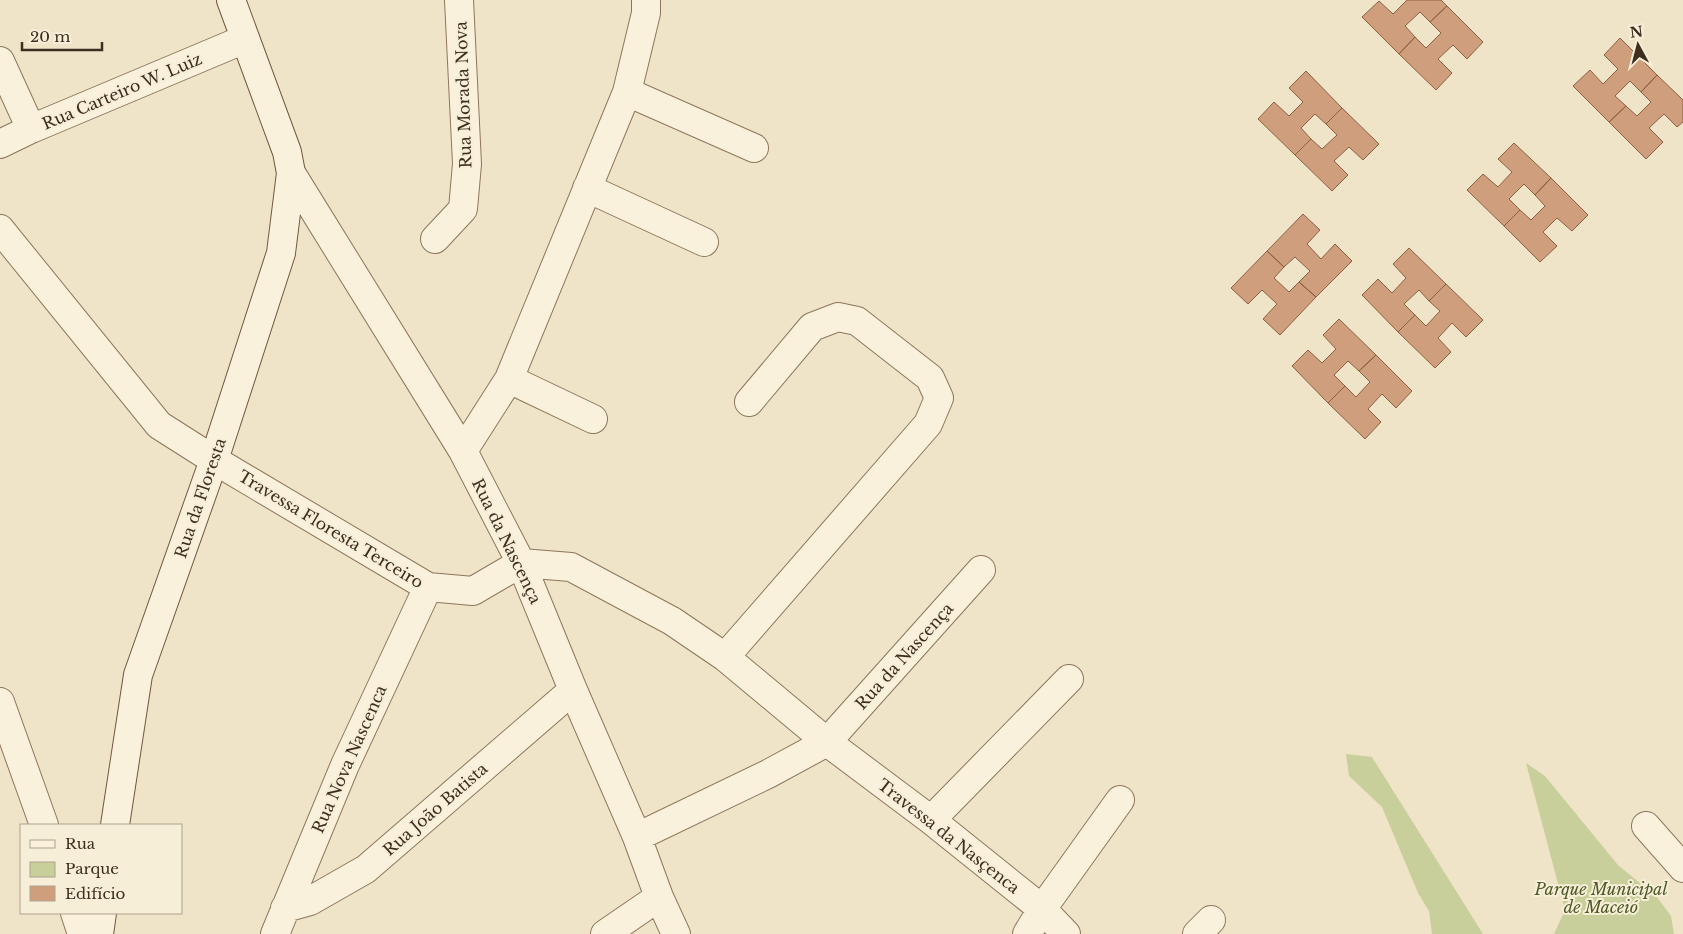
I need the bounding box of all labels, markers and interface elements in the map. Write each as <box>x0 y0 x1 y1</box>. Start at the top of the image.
scale bar <box>22 20 102 52</box>
north arrow <box>1613 20 1663 70</box>
street label: Rua Morada Nova <box>450 21 476 169</box>
text: N <box>1629 22 1644 42</box>
text: 20 m <box>30 27 70 46</box>
street label: Rua Carteiro W. Luiz <box>39 48 205 134</box>
street label: Rua da Floresta <box>170 435 230 561</box>
street label: Travessa Floresta Terceiro <box>235 466 427 592</box>
street label: Rua da Nascença <box>468 475 546 607</box>
street label: Rua da Nascença <box>851 598 957 714</box>
street label: Rua Nova Nascenca <box>307 682 391 836</box>
street label: Rua João Batista <box>379 758 491 860</box>
street label: Travessa da Nasçenca <box>874 774 1024 898</box>
legend <box>20 824 182 914</box>
text: Rua <box>65 834 96 853</box>
text: Parque <box>65 859 119 878</box>
park label: Parque Municipal de Maceió <box>1534 879 1668 917</box>
text: Edifício <box>65 884 126 903</box>

